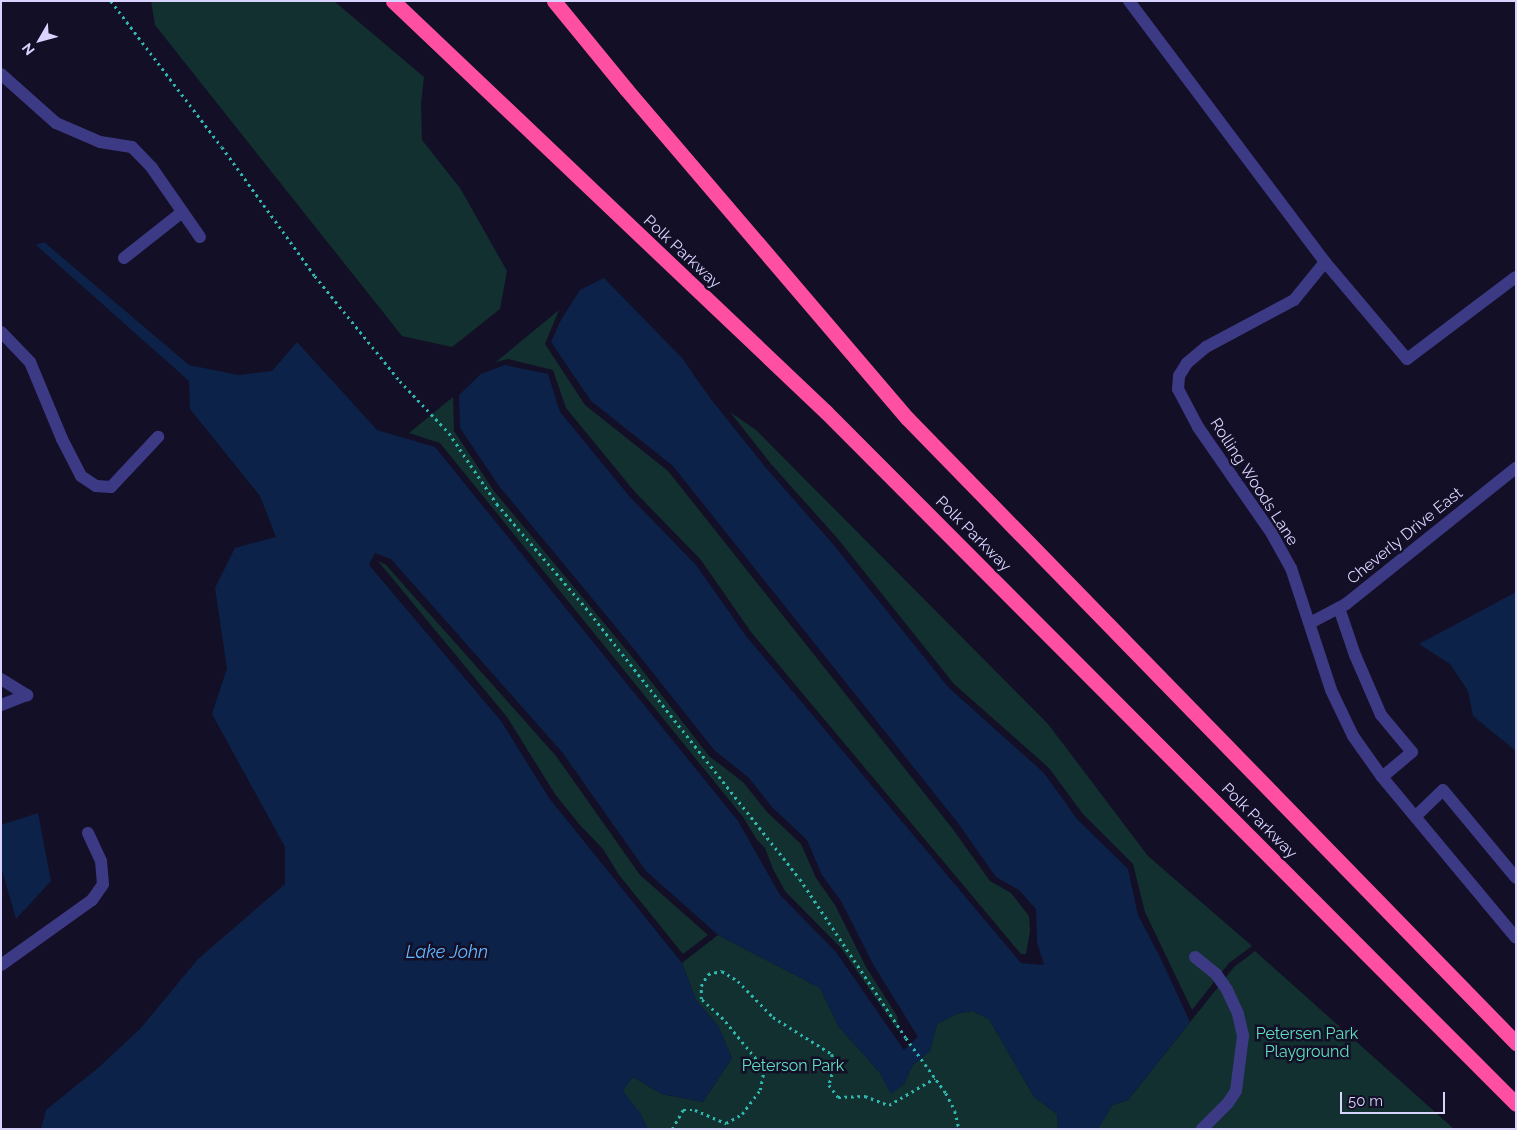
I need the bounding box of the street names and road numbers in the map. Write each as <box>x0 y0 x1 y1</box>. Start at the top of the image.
street label: Polk Parkway <box>639 211 725 293</box>
street label: Rolling Woods Lane <box>1206 415 1302 549</box>
street label: Cheverly Drive East <box>1343 483 1467 589</box>
street label: Polk Parkway <box>931 492 1015 576</box>
street label: Polk Parkway <box>1217 779 1301 863</box>

